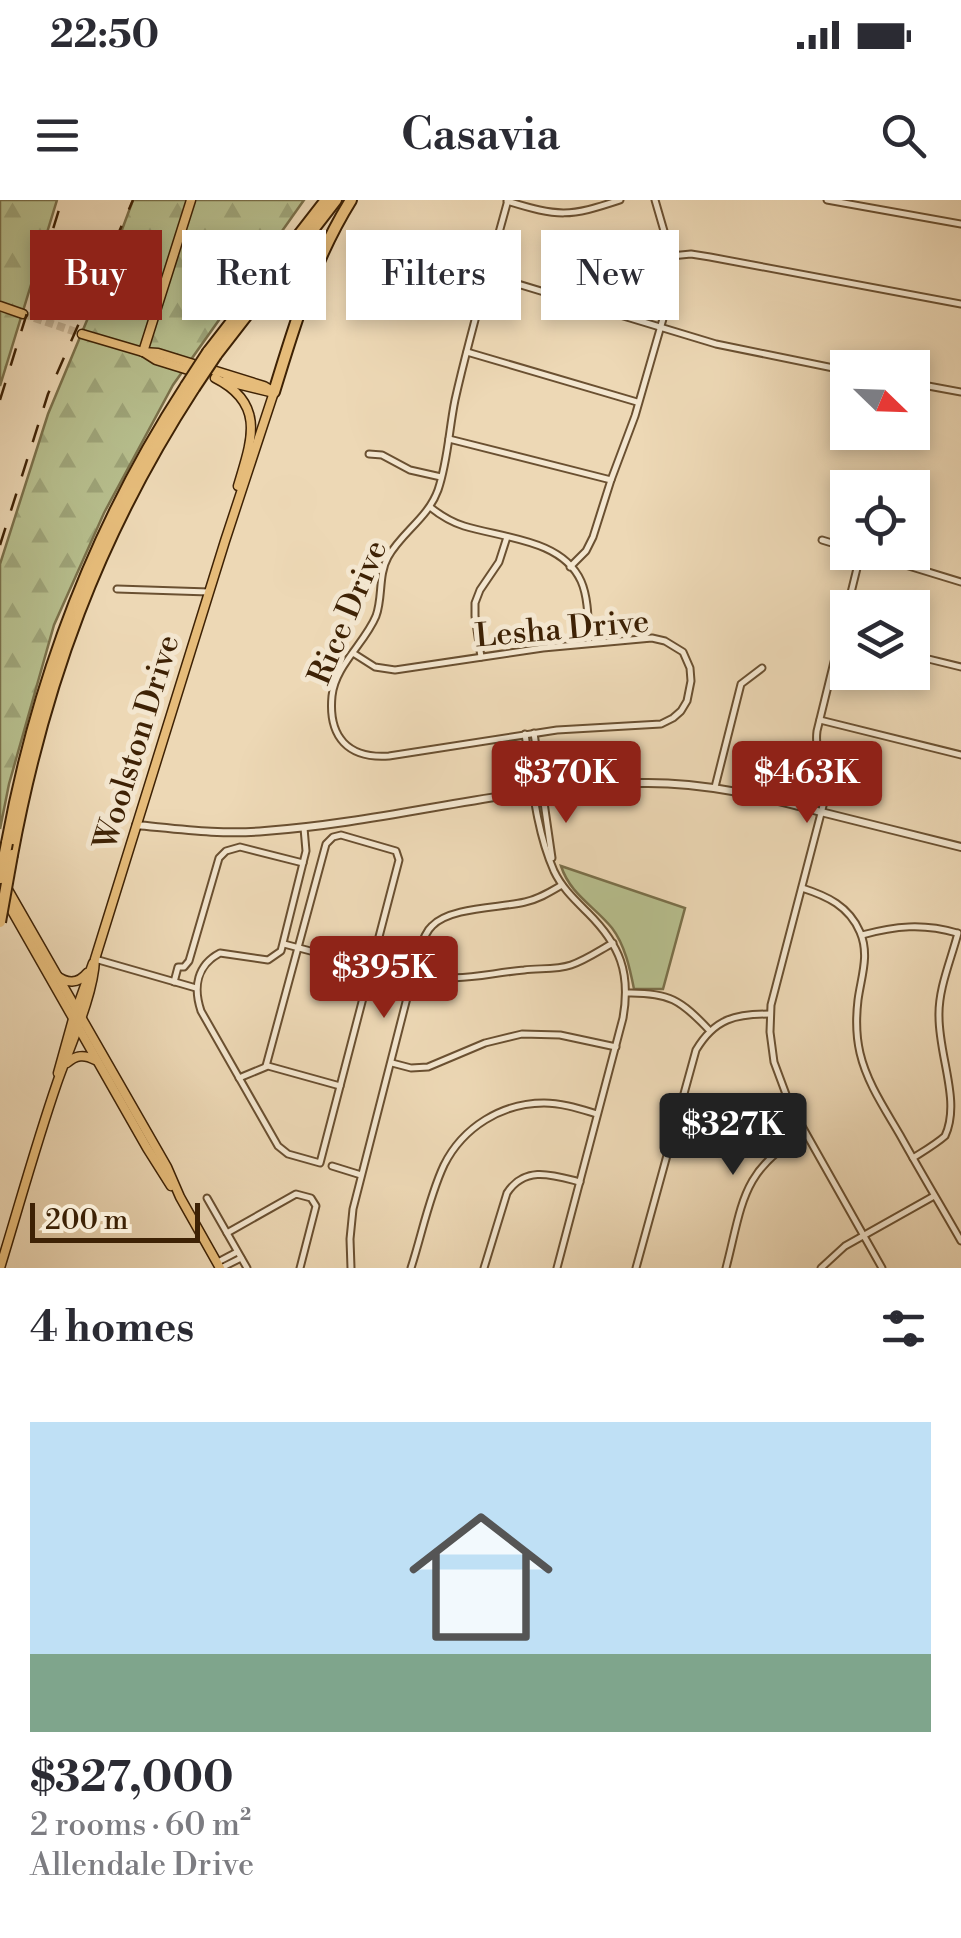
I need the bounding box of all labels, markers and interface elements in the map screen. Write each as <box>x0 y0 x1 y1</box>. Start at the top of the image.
text: 22:50 <box>50 12 159 59</box>
text: Casavia <box>401 107 560 164</box>
icon: menu <box>30 108 85 163</box>
icon: search <box>876 108 931 163</box>
chip: Buy <box>30 230 162 320</box>
chip: Rent <box>182 230 326 320</box>
chip: Filters <box>346 230 521 320</box>
chip: New <box>541 230 679 320</box>
north arrow <box>830 350 930 450</box>
map controls <box>830 350 930 690</box>
button: locate <box>830 470 930 570</box>
street label: Rice Drive <box>300 534 396 691</box>
button: layers <box>830 590 930 690</box>
street label: Lesha Drive <box>473 601 651 657</box>
street label: Woolston Drive <box>85 630 189 856</box>
pin: $370K <box>496 741 636 826</box>
pin: $463K <box>737 741 877 826</box>
text: $370K <box>514 753 618 793</box>
text: $463K <box>754 753 860 793</box>
pin: $395K <box>314 936 454 1021</box>
text: $395K <box>332 948 436 988</box>
pin: $327K <box>663 1093 803 1178</box>
text: $327K <box>682 1105 784 1145</box>
scale bar <box>30 1198 200 1242</box>
text: 200 m <box>45 1203 128 1238</box>
icon: filters <box>876 1301 931 1356</box>
text: 4 homes <box>30 1302 194 1355</box>
icon: home <box>391 1487 571 1667</box>
text: $327,000 <box>30 1752 233 1805</box>
text: 2 rooms · 60 m² <box>30 1805 251 1845</box>
text: Allendale Drive <box>30 1845 254 1885</box>

